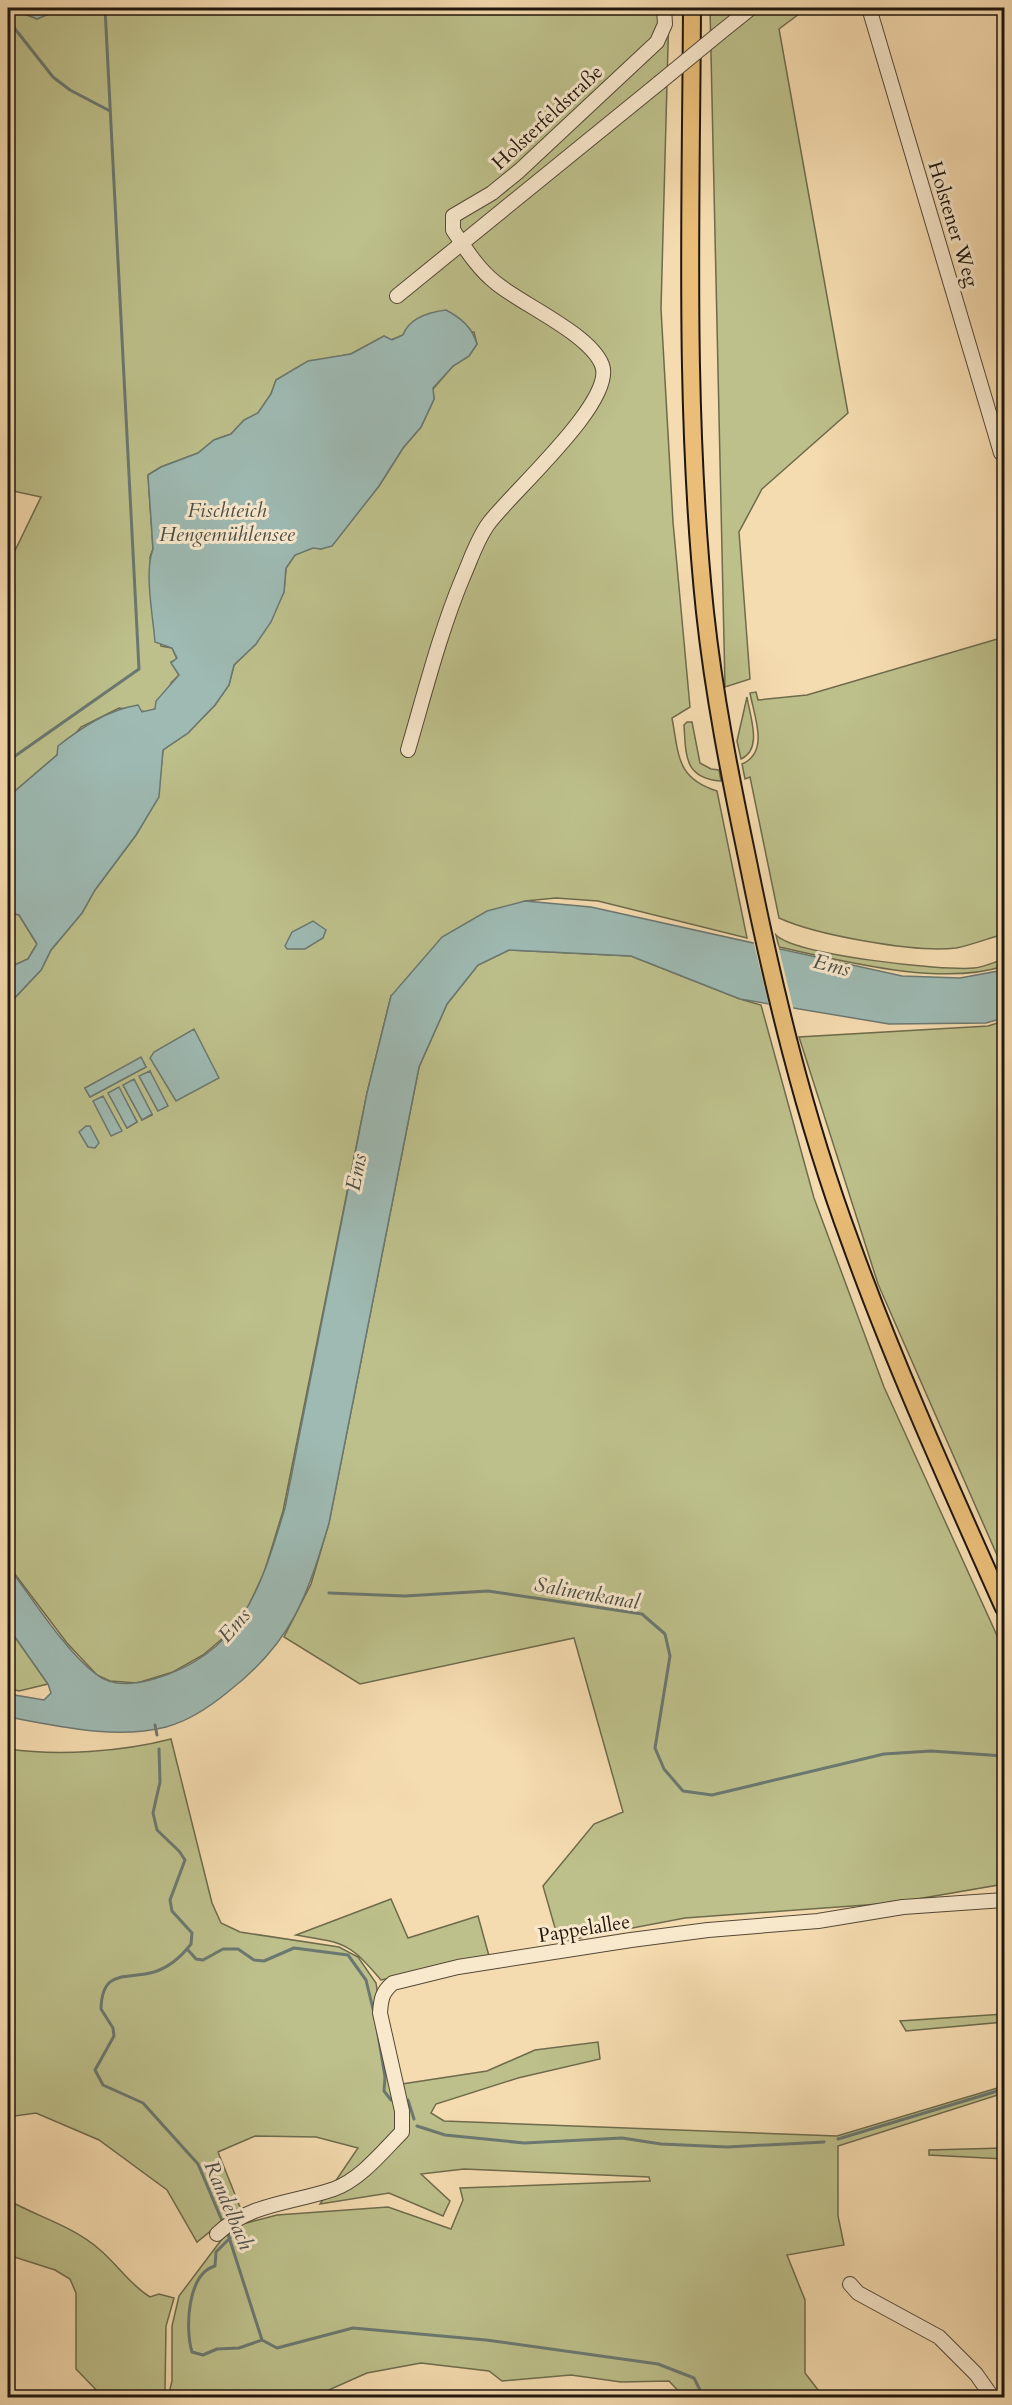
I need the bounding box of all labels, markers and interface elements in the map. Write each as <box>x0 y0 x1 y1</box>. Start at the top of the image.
street label: Holsterfeldstraße <box>486 59 609 176</box>
street label: Holstener Weg <box>922 158 986 291</box>
water label: Fischteich Hengemühlensee <box>159 496 296 549</box>
water label: Ems <box>810 947 853 984</box>
water label: Ems <box>339 1151 374 1193</box>
water label: Salinenkanal <box>532 1570 643 1617</box>
water label: Ems <box>211 1602 257 1649</box>
street label: Pappelallee <box>536 1908 632 1949</box>
water label: Randelbach <box>197 2156 260 2254</box>

